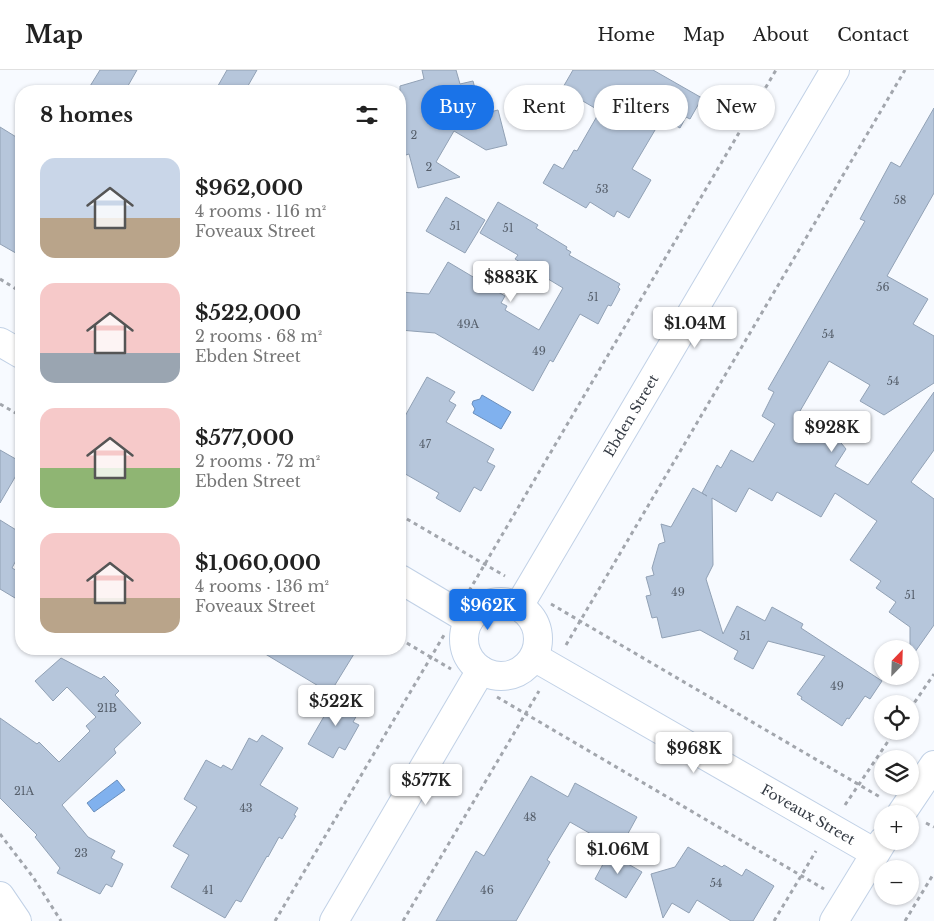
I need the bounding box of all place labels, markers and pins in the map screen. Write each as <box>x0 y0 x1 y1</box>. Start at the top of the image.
pin: $883K <box>476 260 546 303</box>
pin: $1.04M <box>654 306 736 349</box>
pin: $928K <box>797 410 867 453</box>
pin: $962K <box>453 588 523 631</box>
pin: $522K <box>301 684 371 727</box>
pin: $968K <box>659 732 729 774</box>
pin: $577K <box>391 764 461 806</box>
pin: $1.06M <box>577 832 659 875</box>

